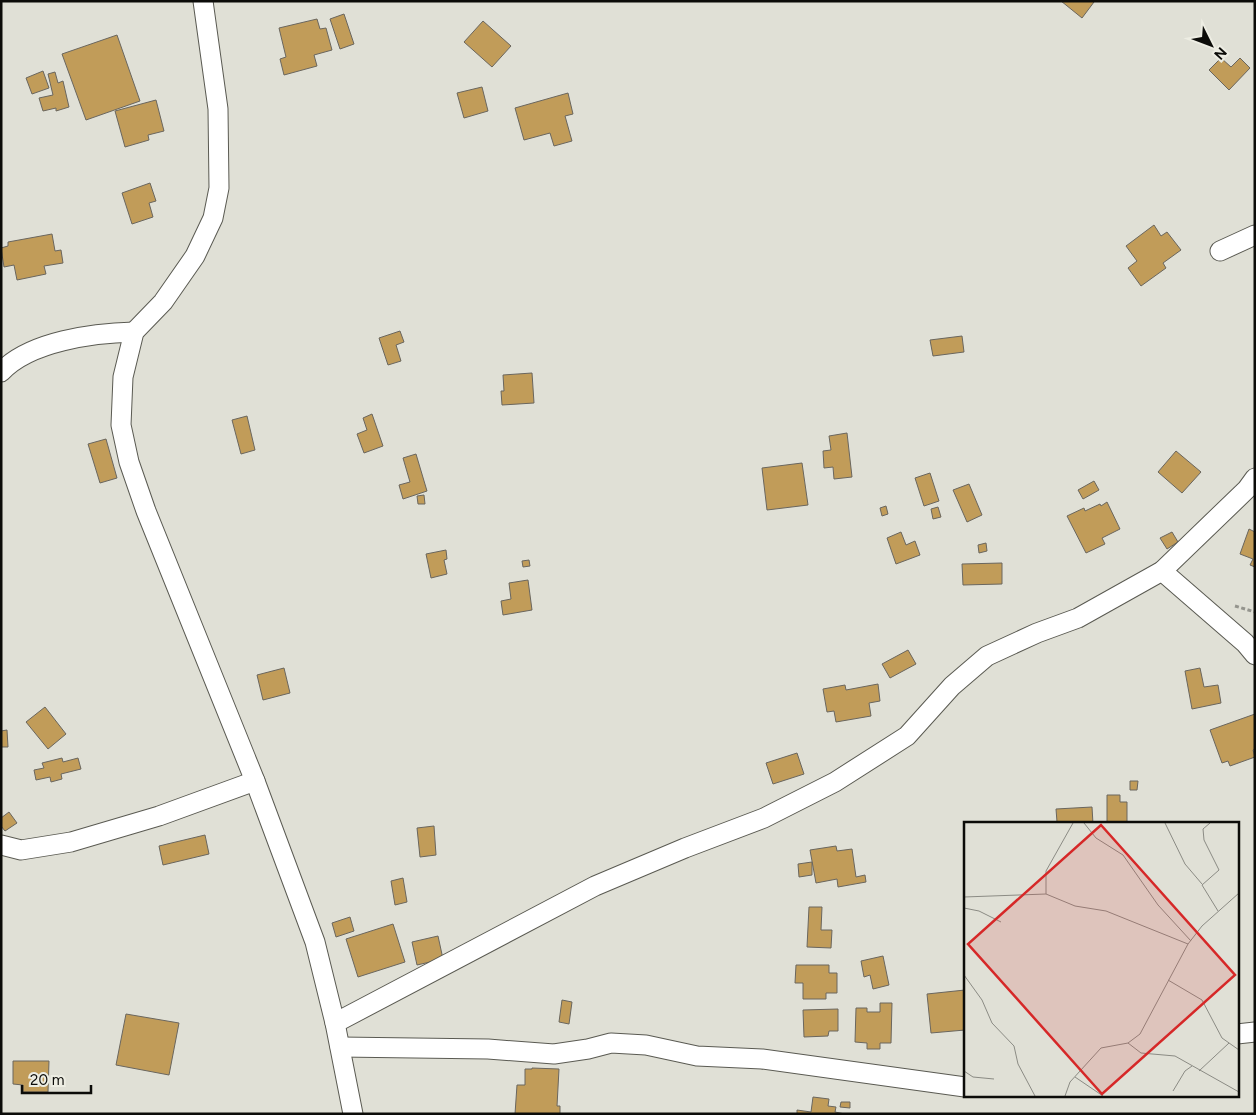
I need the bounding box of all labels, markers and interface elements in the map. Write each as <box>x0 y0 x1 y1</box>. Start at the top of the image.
north arrow <box>1186 20 1236 70</box>
text: N <box>1210 44 1230 63</box>
inset map <box>964 822 1238 1098</box>
scale bar <box>22 1062 91 1094</box>
text: 20 m <box>30 1071 64 1089</box>

